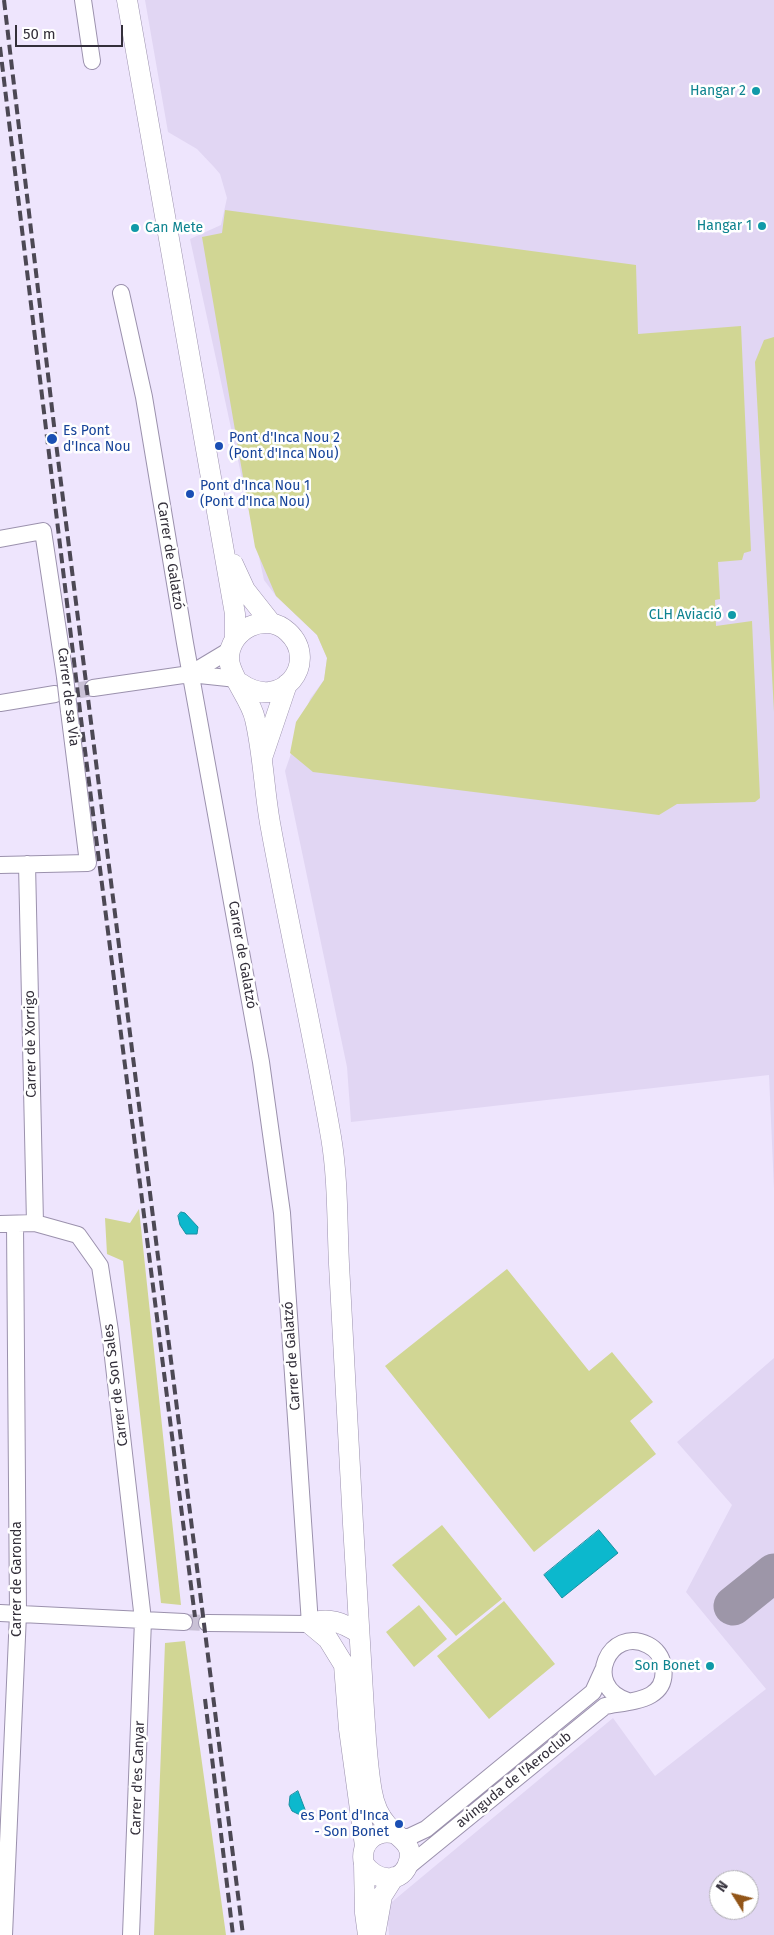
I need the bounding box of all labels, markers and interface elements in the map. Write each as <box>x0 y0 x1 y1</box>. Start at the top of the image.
scale bar <box>18 15 125 47</box>
text: 50 m <box>23 25 56 43</box>
place label: Hangar 2 <box>690 83 746 99</box>
marker: Hangar 2 <box>750 85 762 97</box>
place label: Hangar 1 <box>697 218 752 234</box>
place label: Can Mete <box>145 220 203 236</box>
marker: Hangar 1 <box>756 220 768 232</box>
marker: Can Mete <box>129 222 141 234</box>
place label: Es Pont d'Inca Nou <box>63 423 131 456</box>
place label: Pont d'Inca Nou 2 (Pont d'Inca Nou) <box>229 430 340 462</box>
marker: Es Pont d'Inca Nou <box>45 432 59 446</box>
marker: Pont d'Inca Nou 2 (Pont d'Inca Nou) <box>213 440 225 452</box>
place label: Pont d'Inca Nou 1 (Pont d'Inca Nou) <box>200 478 310 511</box>
marker: Pont d'Inca Nou 1 (Pont d'Inca Nou) <box>184 488 196 500</box>
street label: Carrer de Galatzó <box>153 501 187 611</box>
place label: CLH Aviació <box>649 607 722 623</box>
marker: CLH Aviació <box>726 609 738 621</box>
street label: Carrer de sa Via <box>54 647 82 747</box>
street label: Carrer de Galatzó <box>224 900 260 1010</box>
street label: Carrer de Xorrigo <box>22 990 40 1098</box>
street label: Carrer de Galatzó <box>280 1301 304 1411</box>
street label: Carrer de Son Sales <box>100 1323 132 1447</box>
street label: Carrer de Garonda <box>9 1521 25 1637</box>
place label: Son Bonet <box>635 1658 700 1674</box>
marker: Son Bonet <box>704 1660 716 1672</box>
street label: Carrer d'es Canyar <box>128 1720 148 1836</box>
street label: avinguda de l'Aeroclub <box>453 1728 575 1832</box>
place label: es Pont d'Inca - Son Bonet <box>300 1808 389 1840</box>
marker: es Pont d'Inca - Son Bonet <box>393 1818 405 1830</box>
north arrow <box>709 1870 759 1920</box>
text: N <box>713 1878 732 1895</box>

